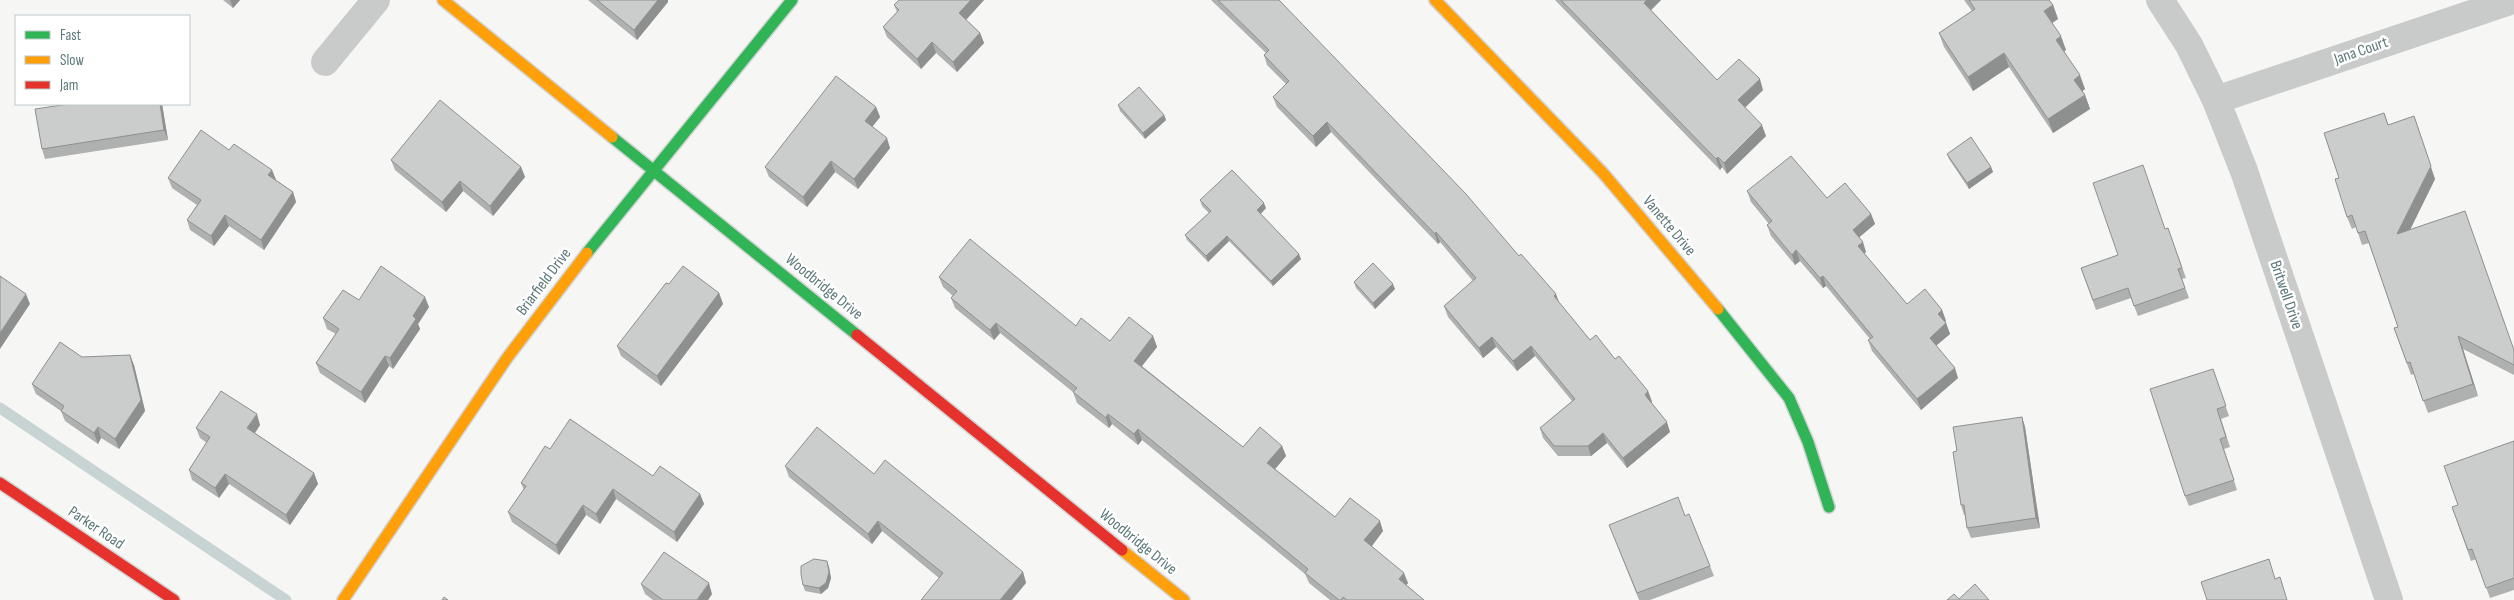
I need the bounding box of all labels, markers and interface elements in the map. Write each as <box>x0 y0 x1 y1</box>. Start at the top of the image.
legend <box>15 15 190 105</box>
text: Fast <box>60 26 82 45</box>
street label: Jana Court <box>2331 33 2390 69</box>
text: Slow <box>60 51 84 70</box>
text: Jam <box>59 76 78 95</box>
street label: Vanette Drive <box>1638 192 1700 260</box>
street label: Briarfield Drive <box>513 245 575 319</box>
street label: Woodbridge Drive <box>781 250 867 324</box>
street label: Britwell Drive <box>2265 258 2307 332</box>
street label: Parker Road <box>64 502 128 554</box>
street label: Woodbridge Drive <box>1095 505 1181 579</box>

